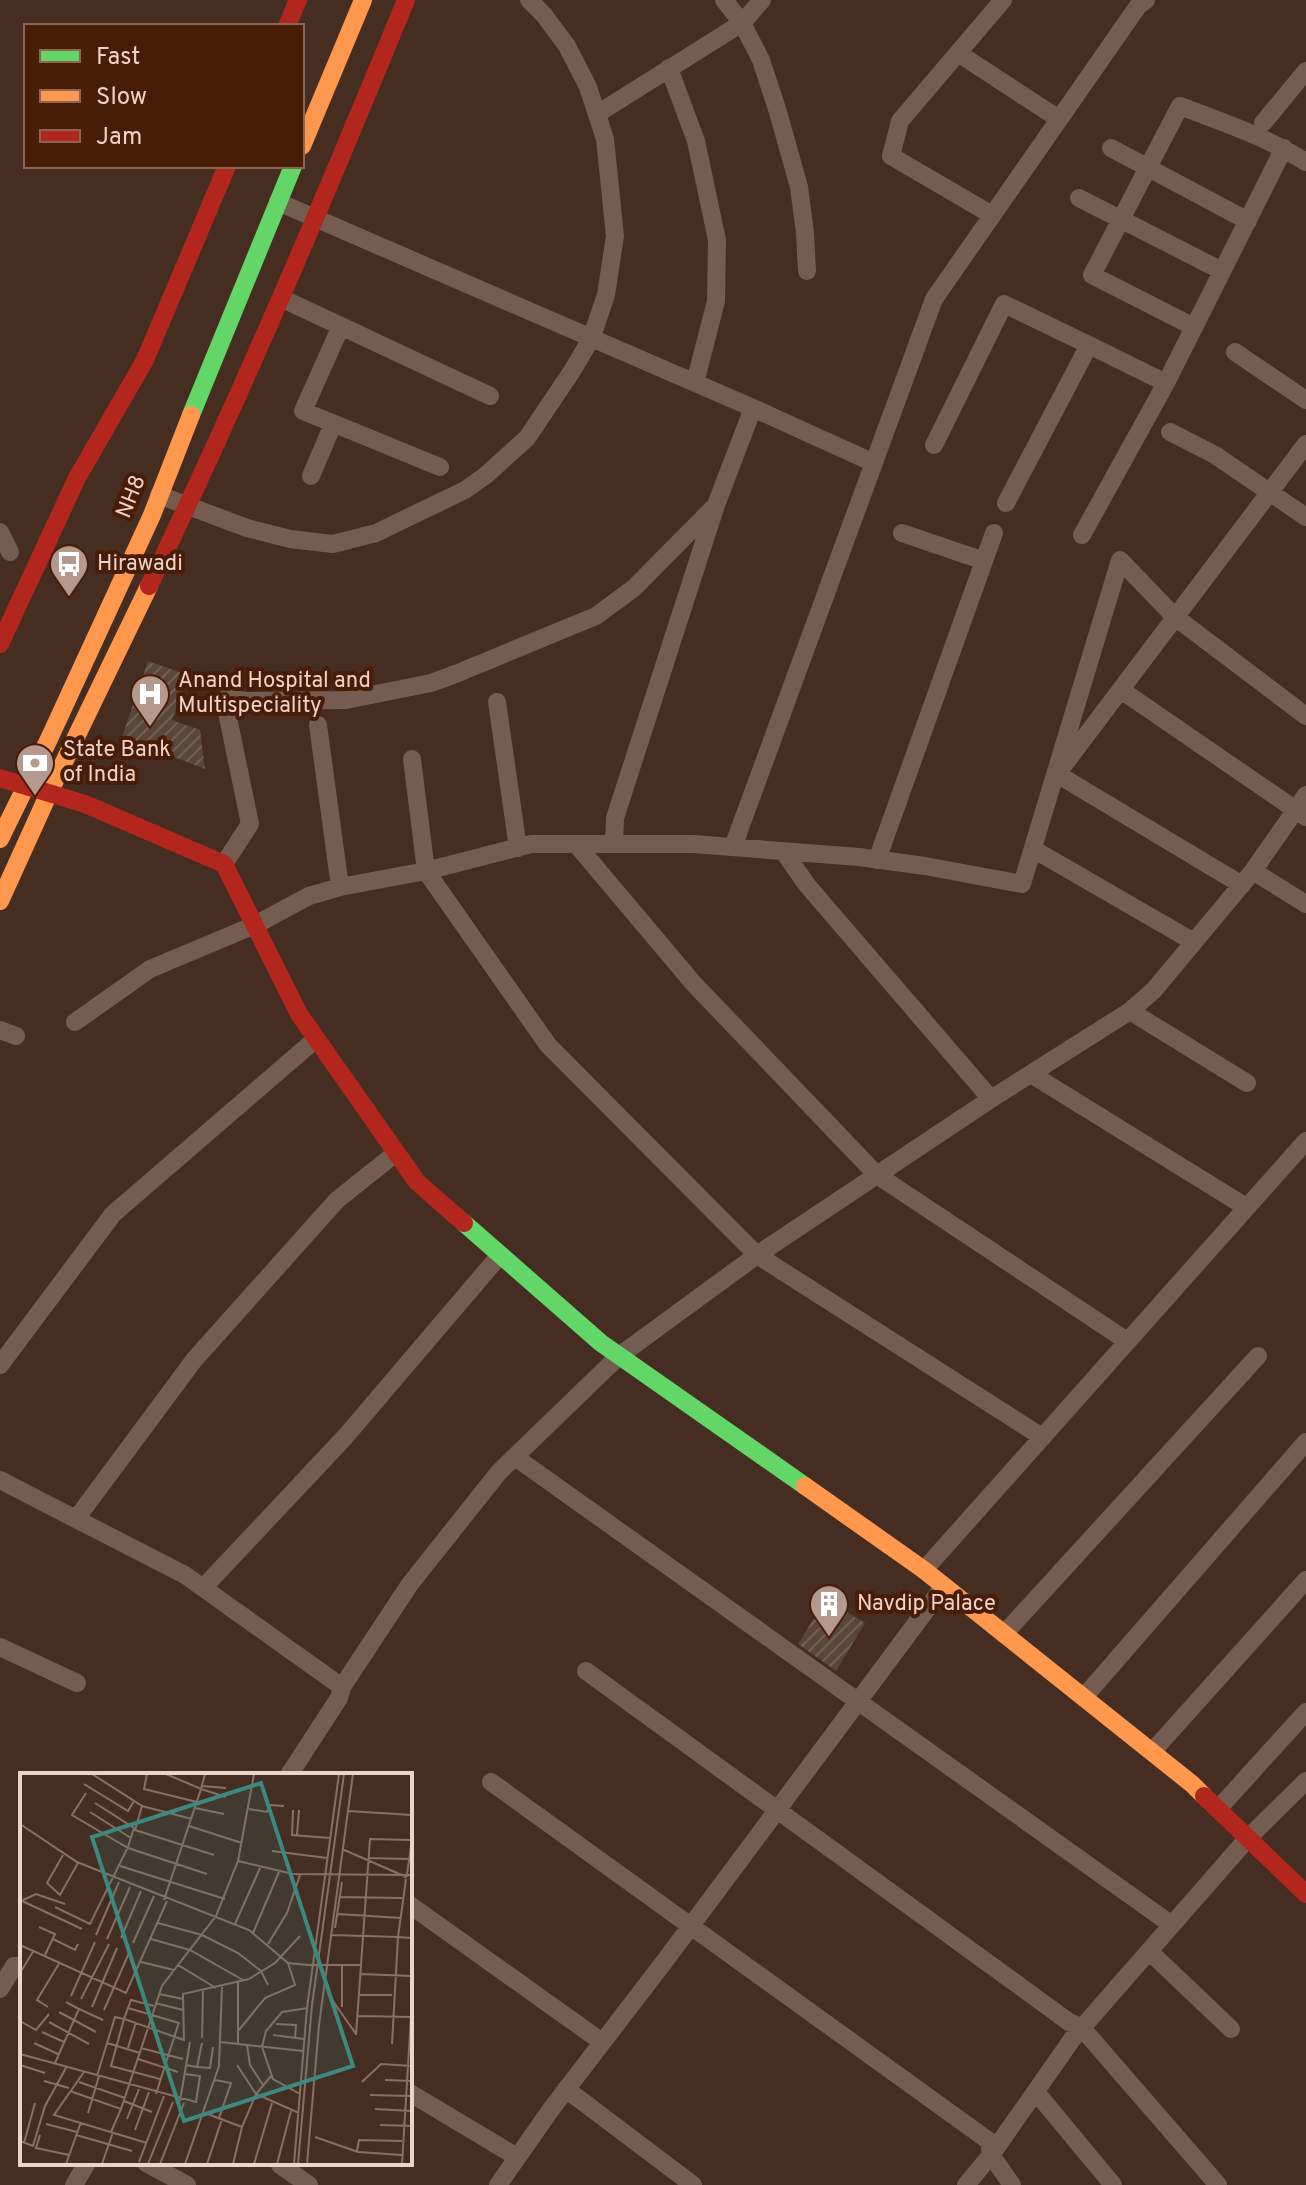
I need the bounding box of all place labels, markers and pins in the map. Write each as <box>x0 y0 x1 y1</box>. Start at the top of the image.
bus stop icon: Hirawadi <box>48 543 90 598</box>
place label: Hirawadi <box>97 551 183 578</box>
place label: Anand Hospital and Multispeciality <box>178 668 371 720</box>
hospital icon: Anand Hospital and Multispeciality <box>129 673 171 728</box>
place label: State Bank of India <box>63 737 171 789</box>
bank icon: State Bank of India <box>14 742 56 797</box>
building icon: Navdip Palace <box>808 1583 850 1638</box>
place label: Navdip Palace <box>857 1591 996 1618</box>

